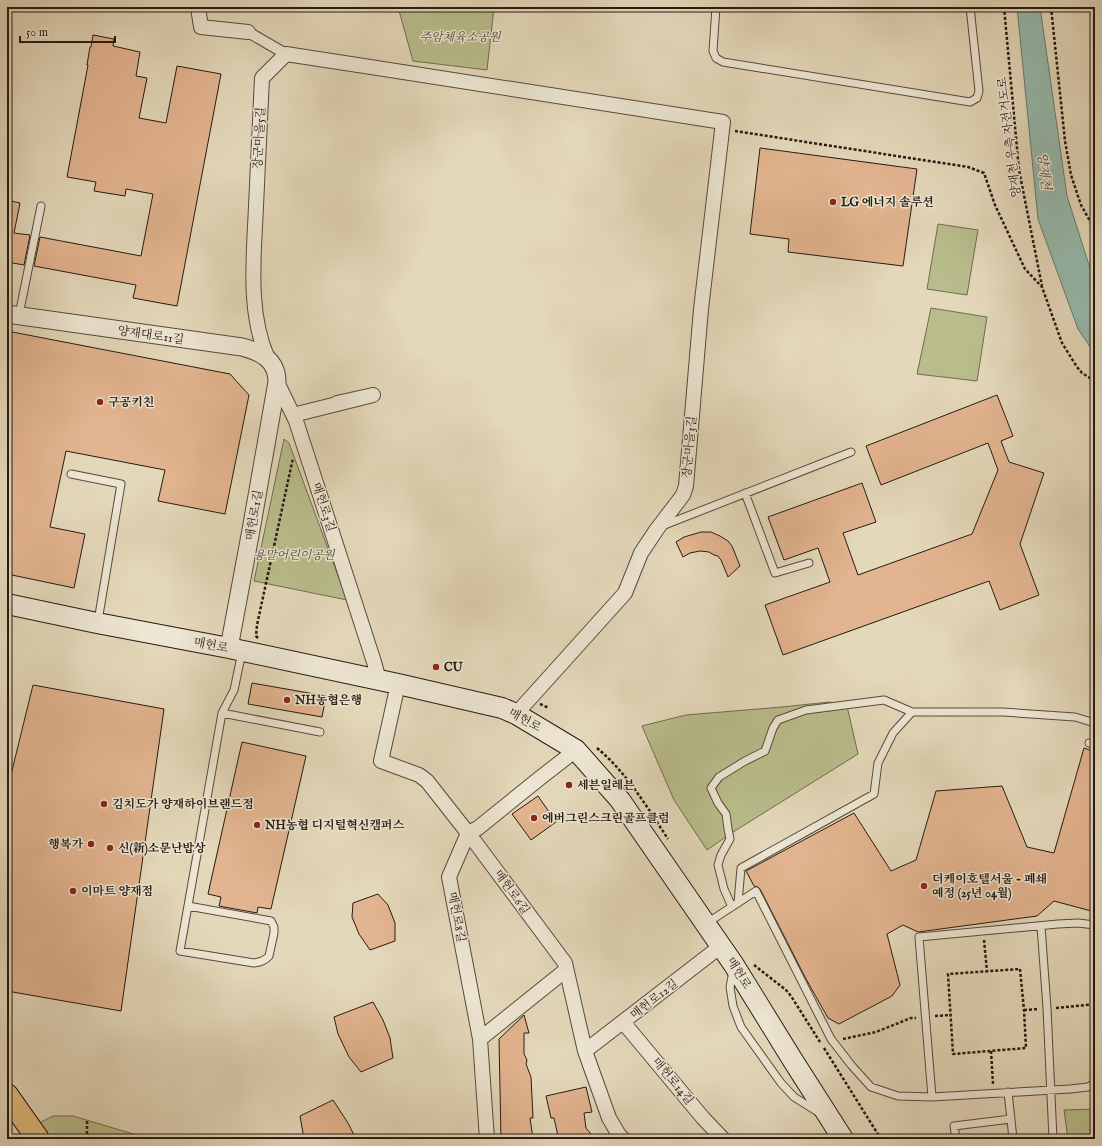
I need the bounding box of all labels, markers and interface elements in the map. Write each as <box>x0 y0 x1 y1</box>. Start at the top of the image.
scale bar <box>20 18 115 44</box>
text: 50 m <box>26 25 48 40</box>
park label: 주암체육소공원 <box>419 30 502 45</box>
street label: 양재천 우측 자전거도로 <box>995 75 1024 198</box>
street label: 장군마을5길 <box>250 107 269 170</box>
water label: 양재천 <box>1033 151 1054 192</box>
place label: LG 에너지 솔루션 <box>840 195 934 210</box>
marker: LG 에너지 솔루션 <box>828 197 838 207</box>
street label: 양재대로11길 <box>117 323 185 348</box>
place label: 구공키친 <box>108 395 154 410</box>
marker: 구공키친 <box>95 397 105 407</box>
street label: 장군마을3길 <box>679 415 700 479</box>
street label: 매헌로3길 <box>309 481 339 534</box>
street label: 매헌로1길 <box>243 489 266 541</box>
park label: 용말어린이공원 <box>253 548 336 563</box>
street label: 매헌로 <box>192 635 230 656</box>
place label: CU <box>444 660 464 675</box>
marker: CU <box>431 662 441 672</box>
place label: NH농협은행 <box>294 693 362 708</box>
marker: NH농협은행 <box>282 695 292 705</box>
street label: 매헌로 <box>506 705 544 736</box>
place label: 세븐일레븐 <box>577 778 635 793</box>
marker: 세븐일레븐 <box>564 780 574 790</box>
place label: 김치도가 양재하이브랜드점 <box>112 797 254 812</box>
marker: 김치도가 양재하이브랜드점 <box>99 799 109 809</box>
place label: 에버그린스크린골프클럼 <box>542 811 670 826</box>
marker: 에버그린스크린골프클럼 <box>529 813 539 823</box>
place label: NH농협 디지털혁신캠퍼스 <box>264 818 405 833</box>
marker: NH농협 디지털혁신캠퍼스 <box>252 820 262 830</box>
place label: 행복가 <box>48 837 83 852</box>
marker: 행복가 <box>86 839 96 849</box>
place label: 신(新)소문난밥상 <box>118 841 206 856</box>
marker: 신(新)소문난밥상 <box>105 843 115 853</box>
street label: 매헌로6길 <box>490 867 533 918</box>
place label: 더케이호텔서울 - 폐쇄 예정 (25년 04월) <box>932 872 1047 901</box>
marker: 더케이호텔서울 - 폐쇄 예정 (25년 04월) <box>919 881 929 891</box>
place label: 이마트 양재점 <box>81 884 153 899</box>
marker: 이마트 양재점 <box>68 886 78 896</box>
street label: 매헌로8길 <box>444 891 469 944</box>
street label: 매헌로 <box>723 955 754 992</box>
street label: 매헌로12길 <box>627 976 681 1023</box>
street label: 매헌로14길 <box>649 1055 697 1108</box>

